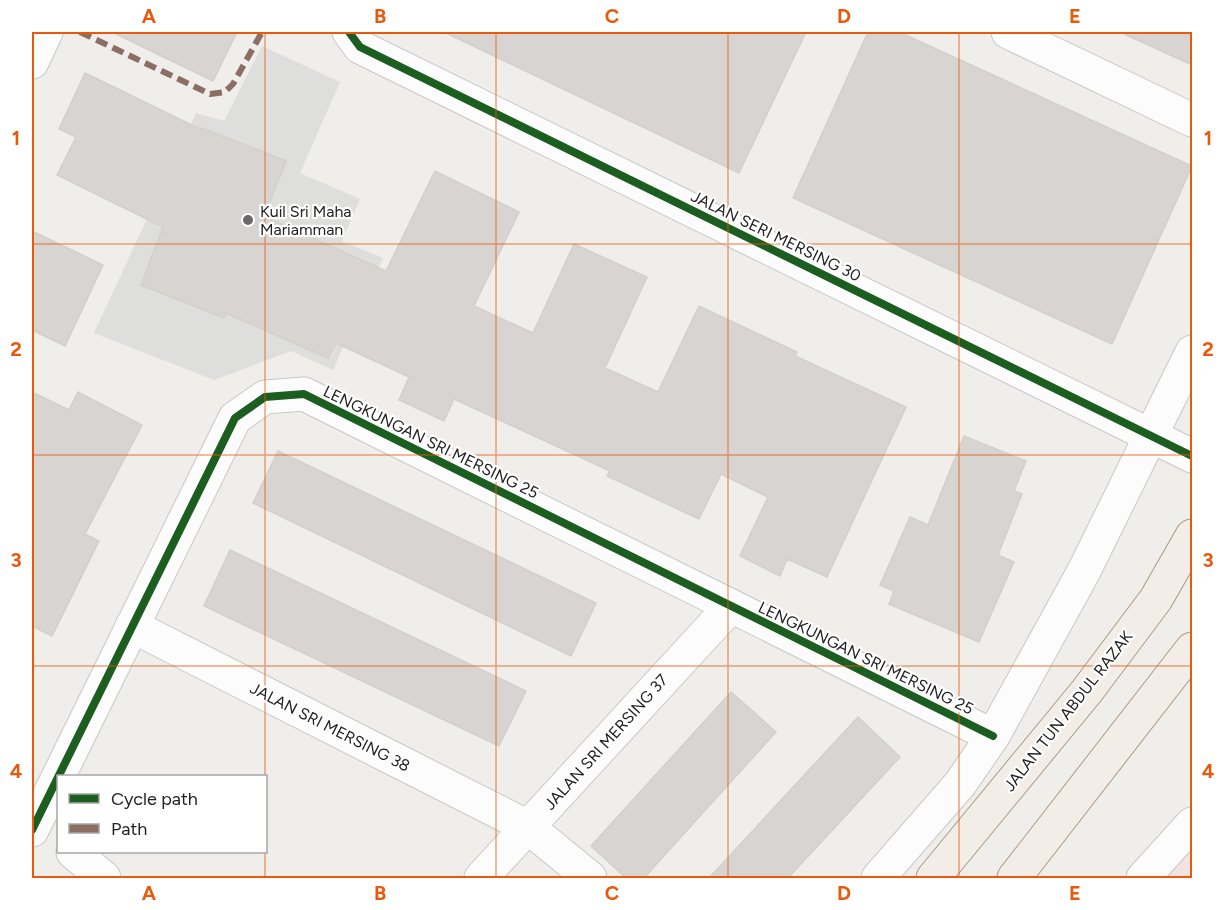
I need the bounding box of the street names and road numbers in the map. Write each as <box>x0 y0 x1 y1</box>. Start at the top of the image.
street label: JALAN SERI MERSING 30 <box>688 187 864 285</box>
street label: LENGKUNGAN SRI MERSING 25 <box>320 382 542 502</box>
street label: LENGKUNGAN SRI MERSING 25 <box>755 598 977 718</box>
street label: JALAN TUN ABDUL RAZAK <box>1000 627 1137 795</box>
street label: JALAN SRI MERSING 37 <box>540 670 672 814</box>
street label: JALAN SRI MERSING 38 <box>247 678 413 776</box>

